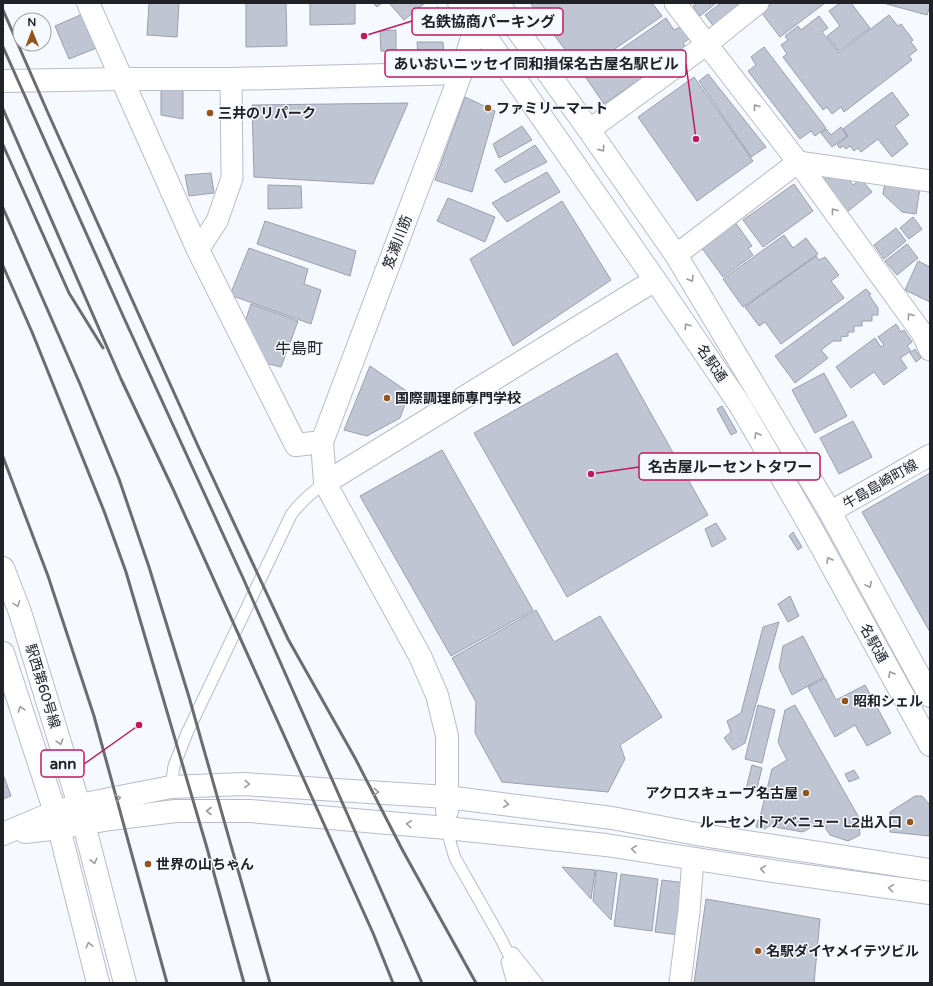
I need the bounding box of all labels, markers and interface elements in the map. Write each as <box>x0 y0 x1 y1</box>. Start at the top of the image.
callout: 名鉄協商パーキング <box>412 8 563 35</box>
north arrow <box>12 12 52 52</box>
text: 名鉄協商パーキング <box>421 13 555 31</box>
text: N <box>27 16 36 29</box>
callout: あいおいニッセイ同和損保名古屋名駅ビル <box>385 50 686 77</box>
text: あいおいニッセイ同和損保名古屋名駅ビル <box>393 55 679 73</box>
place label: ファミリーマート <box>496 100 608 117</box>
marker: ファミリーマート <box>483 103 493 113</box>
place label: 三井のリパーク <box>218 105 316 122</box>
one-way arrow <box>753 105 760 112</box>
marker: 三井のリパーク <box>205 108 215 118</box>
one-way arrow <box>597 144 604 151</box>
one-way arrow <box>832 209 839 216</box>
street label: 笈瀬川筋 <box>379 213 415 271</box>
one-way arrow <box>686 275 693 282</box>
one-way arrow <box>908 314 915 321</box>
one-way arrow <box>684 324 691 331</box>
district label: 牛島町 <box>275 339 323 359</box>
street label: 名駅通 <box>693 341 730 385</box>
place label: 国際調理師専門学校 <box>395 390 521 407</box>
marker: 国際調理師専門学校 <box>382 393 392 403</box>
one-way arrow <box>755 432 762 439</box>
callout: 名古屋ルーセントタワー <box>639 453 820 480</box>
street label: 牛島島崎町線 <box>840 456 921 513</box>
text: 名古屋ルーセントタワー <box>647 458 813 476</box>
one-way arrow <box>826 557 833 565</box>
one-way arrow <box>865 580 872 588</box>
one-way arrow <box>13 601 21 608</box>
street label: 名駅通 <box>856 621 891 666</box>
street label: 駅西第60号線 <box>22 642 63 731</box>
one-way arrow <box>888 671 896 679</box>
place label: 昭和シェル <box>853 693 923 710</box>
marker: 昭和シェル <box>840 696 850 706</box>
one-way arrow <box>17 705 26 712</box>
one-way arrow <box>55 738 64 745</box>
callout: ann <box>41 750 84 777</box>
text: ann <box>50 755 76 773</box>
one-way arrow <box>244 780 250 788</box>
place label: アクロスキューブ名古屋 <box>646 785 798 802</box>
one-way arrow <box>373 788 379 797</box>
marker: アクロスキューブ名古屋 <box>801 788 811 798</box>
one-way arrow <box>115 794 121 802</box>
one-way arrow <box>503 799 509 808</box>
one-way arrow <box>206 807 212 815</box>
place label: ルーセントアベニュー L2出入口 <box>700 814 902 831</box>
marker: ルーセントアベニュー L2出入口 <box>905 817 915 827</box>
one-way arrow <box>406 820 412 829</box>
one-way arrow <box>631 845 637 854</box>
place label: 世界の山ちゃん <box>156 856 254 873</box>
one-way arrow <box>89 858 97 865</box>
marker: 世界の山ちゃん <box>143 859 153 869</box>
one-way arrow <box>760 866 766 874</box>
one-way arrow <box>888 884 894 893</box>
one-way arrow <box>85 942 93 948</box>
place label: 名駅ダイヤメイテツビル <box>766 943 919 960</box>
marker: 名駅ダイヤメイテツビル <box>753 946 763 956</box>

